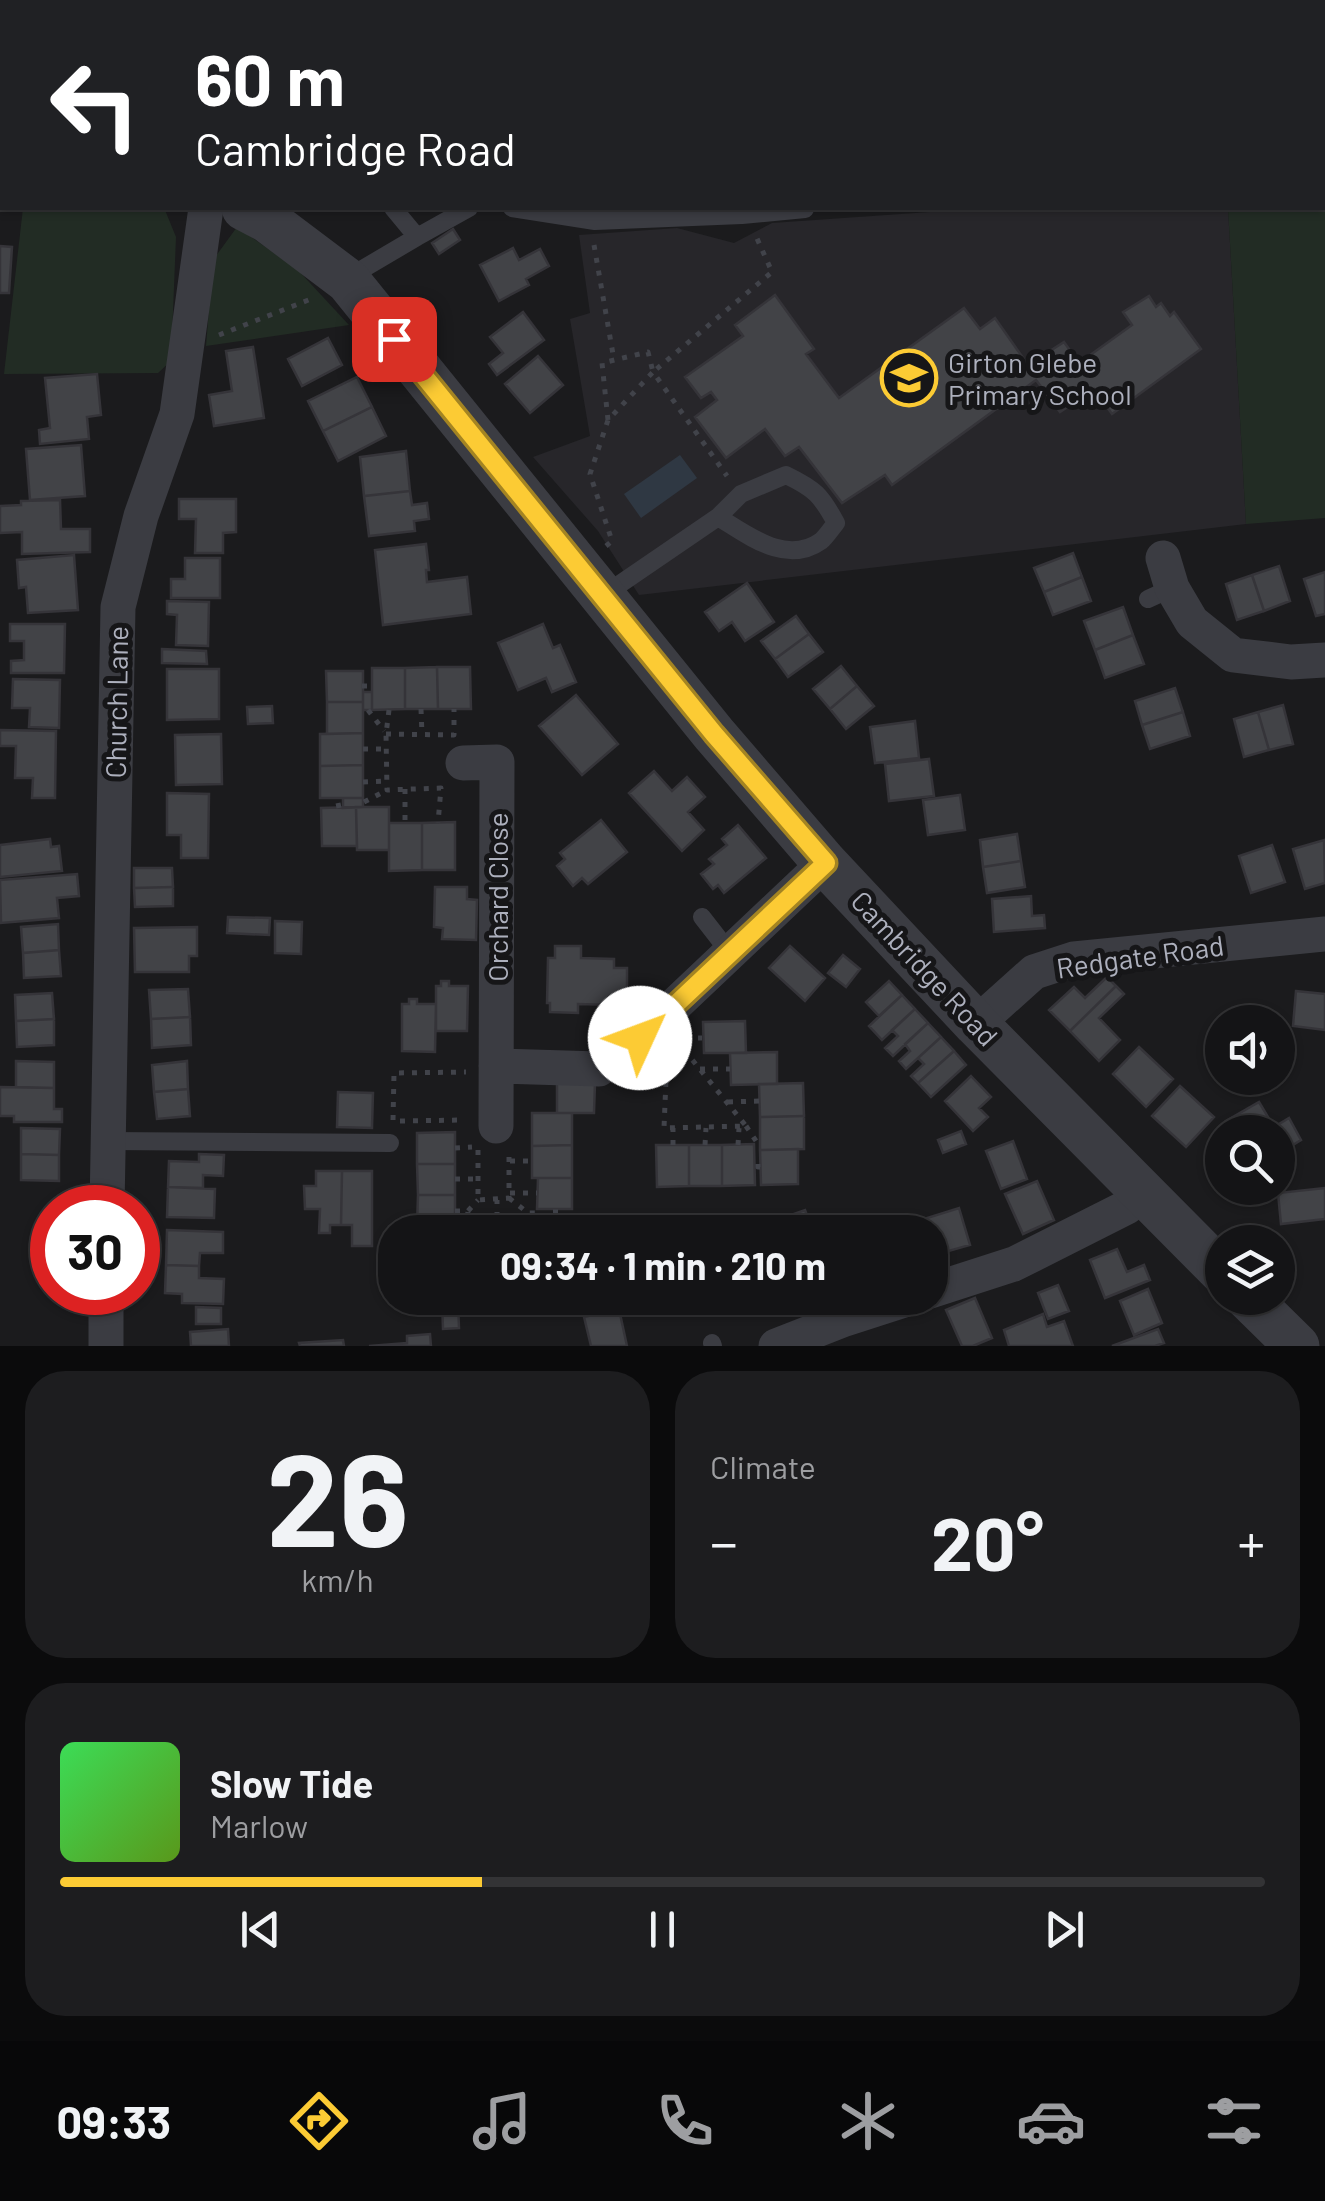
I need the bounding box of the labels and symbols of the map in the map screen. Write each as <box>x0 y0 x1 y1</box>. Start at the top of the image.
pin <box>352 297 437 382</box>
place label: Girton Glebe Primary School <box>948 345 1132 411</box>
school or university icon: Girton Glebe Primary School <box>879 348 939 408</box>
street label: Church Lane <box>98 625 134 779</box>
street label: Orchard Close <box>480 812 514 982</box>
street label: Cambridge Road <box>845 883 1005 1053</box>
street label: Redgate Road <box>1054 927 1226 985</box>
position arrow <box>588 986 692 1090</box>
speed limit sign: 30 <box>30 1185 160 1315</box>

